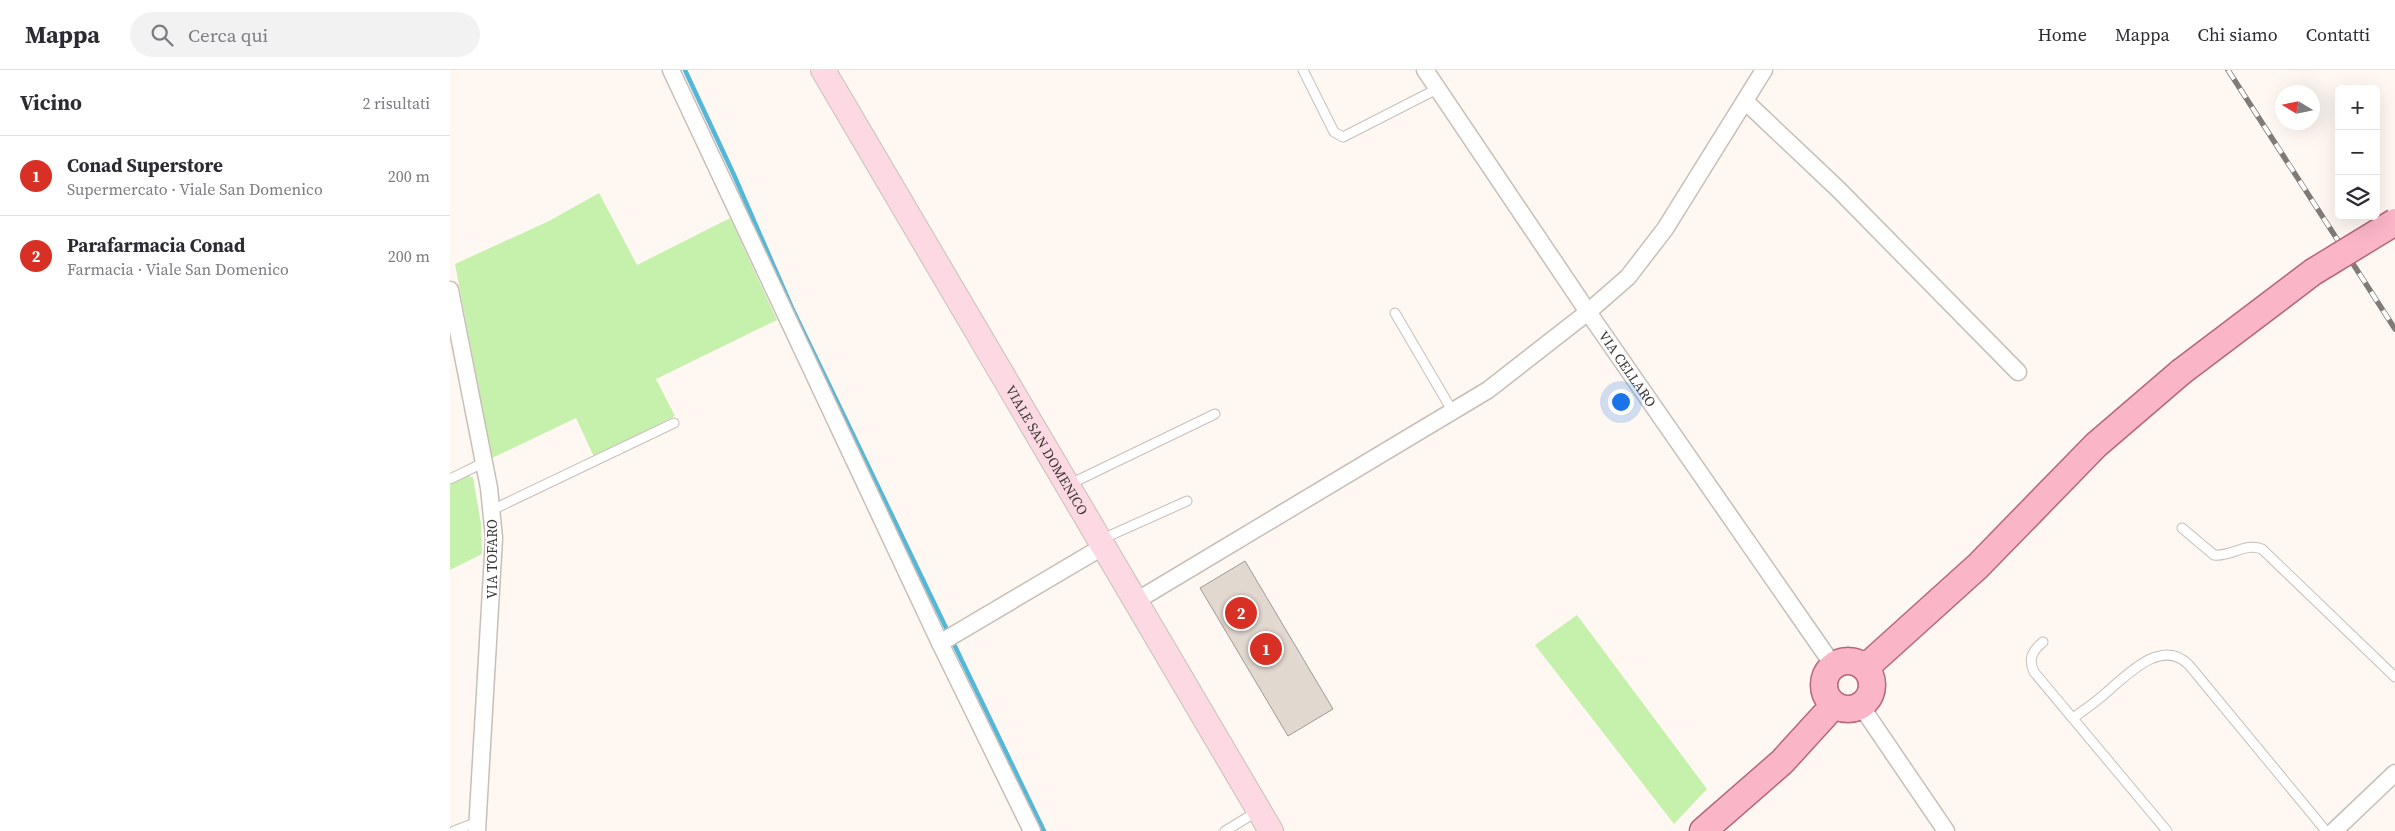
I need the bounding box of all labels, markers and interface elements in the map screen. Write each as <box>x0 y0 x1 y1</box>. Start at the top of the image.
search box <box>130 12 480 57</box>
text: Mappa <box>25 18 100 51</box>
icon: search <box>148 21 176 49</box>
text: Cerca qui <box>188 22 268 48</box>
text: Home <box>2038 22 2087 47</box>
text: Mappa <box>2115 22 2170 47</box>
text: Chi siamo <box>2198 22 2278 47</box>
text: Contatti <box>2306 22 2370 47</box>
north arrow <box>2275 85 2320 130</box>
map controls <box>2335 85 2380 220</box>
button: + <box>2335 85 2380 130</box>
text: Vicino <box>20 88 82 117</box>
text: 2 risultati <box>362 92 430 114</box>
button: − <box>2335 130 2380 175</box>
text: Conad Superstore <box>67 152 223 178</box>
text: 1 <box>32 165 40 187</box>
text: 200 m <box>388 165 430 187</box>
button: layers <box>2335 175 2380 220</box>
text: Supermercato · Viale San Domenico <box>67 178 323 200</box>
text: Parafarmacia Conad <box>67 232 245 258</box>
text: 2 <box>32 245 40 267</box>
text: 200 m <box>388 245 430 267</box>
text: Farmacia · Viale San Domenico <box>67 258 289 280</box>
street label: VIA CELLARO <box>1594 327 1661 411</box>
street label: VIALE SAN DOMENICO <box>1001 381 1093 519</box>
your location <box>1608 389 1634 415</box>
street label: VIA TOFARO <box>482 519 502 599</box>
pin: 2 <box>1225 594 1257 632</box>
pin: 1 <box>1250 630 1282 668</box>

